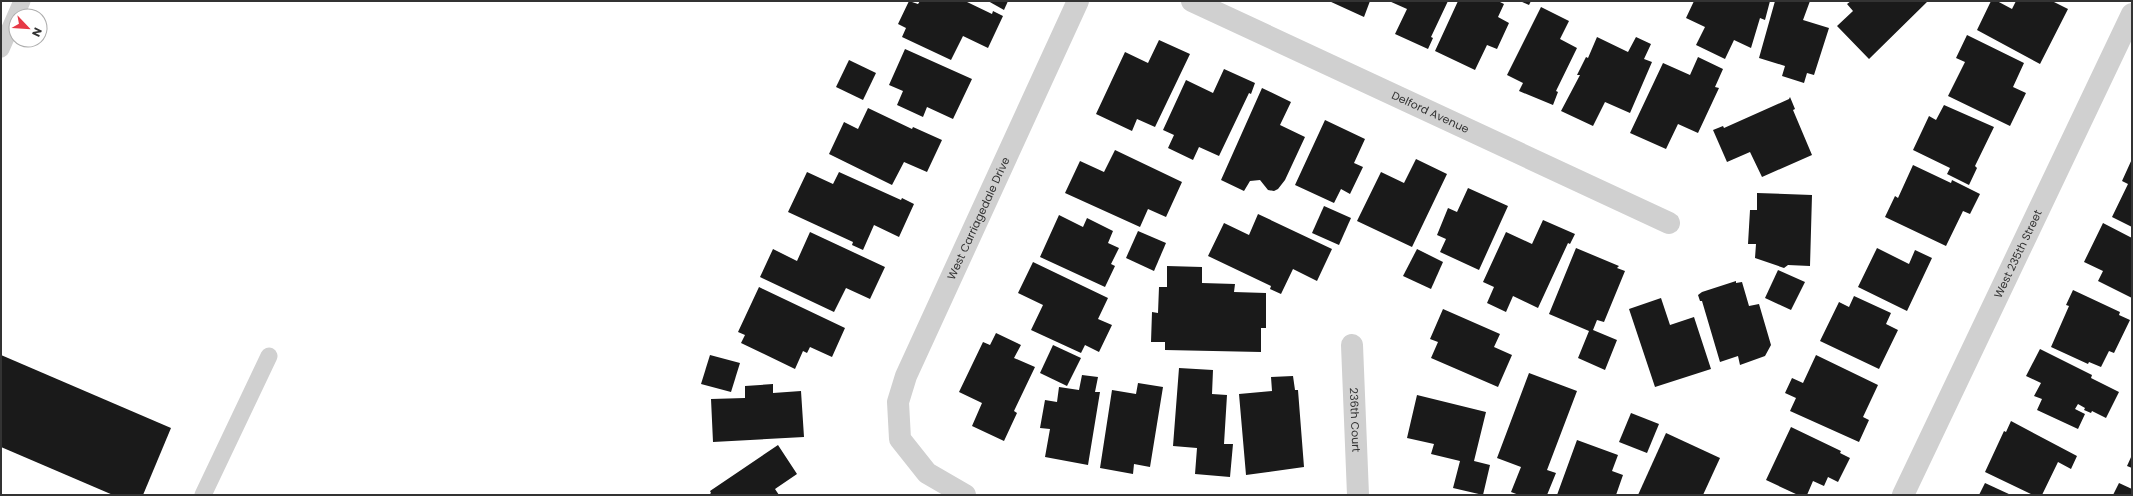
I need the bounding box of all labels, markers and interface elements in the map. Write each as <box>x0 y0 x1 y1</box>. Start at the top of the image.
north arrow <box>8 8 48 48</box>
text: N <box>28 25 46 39</box>
street label: Delford Avenue <box>1389 87 1472 137</box>
street label: West Carriagedale Drive <box>943 154 1014 283</box>
street label: West 235th Street <box>1990 207 2046 301</box>
street label: 236th Court <box>1346 387 1364 452</box>

